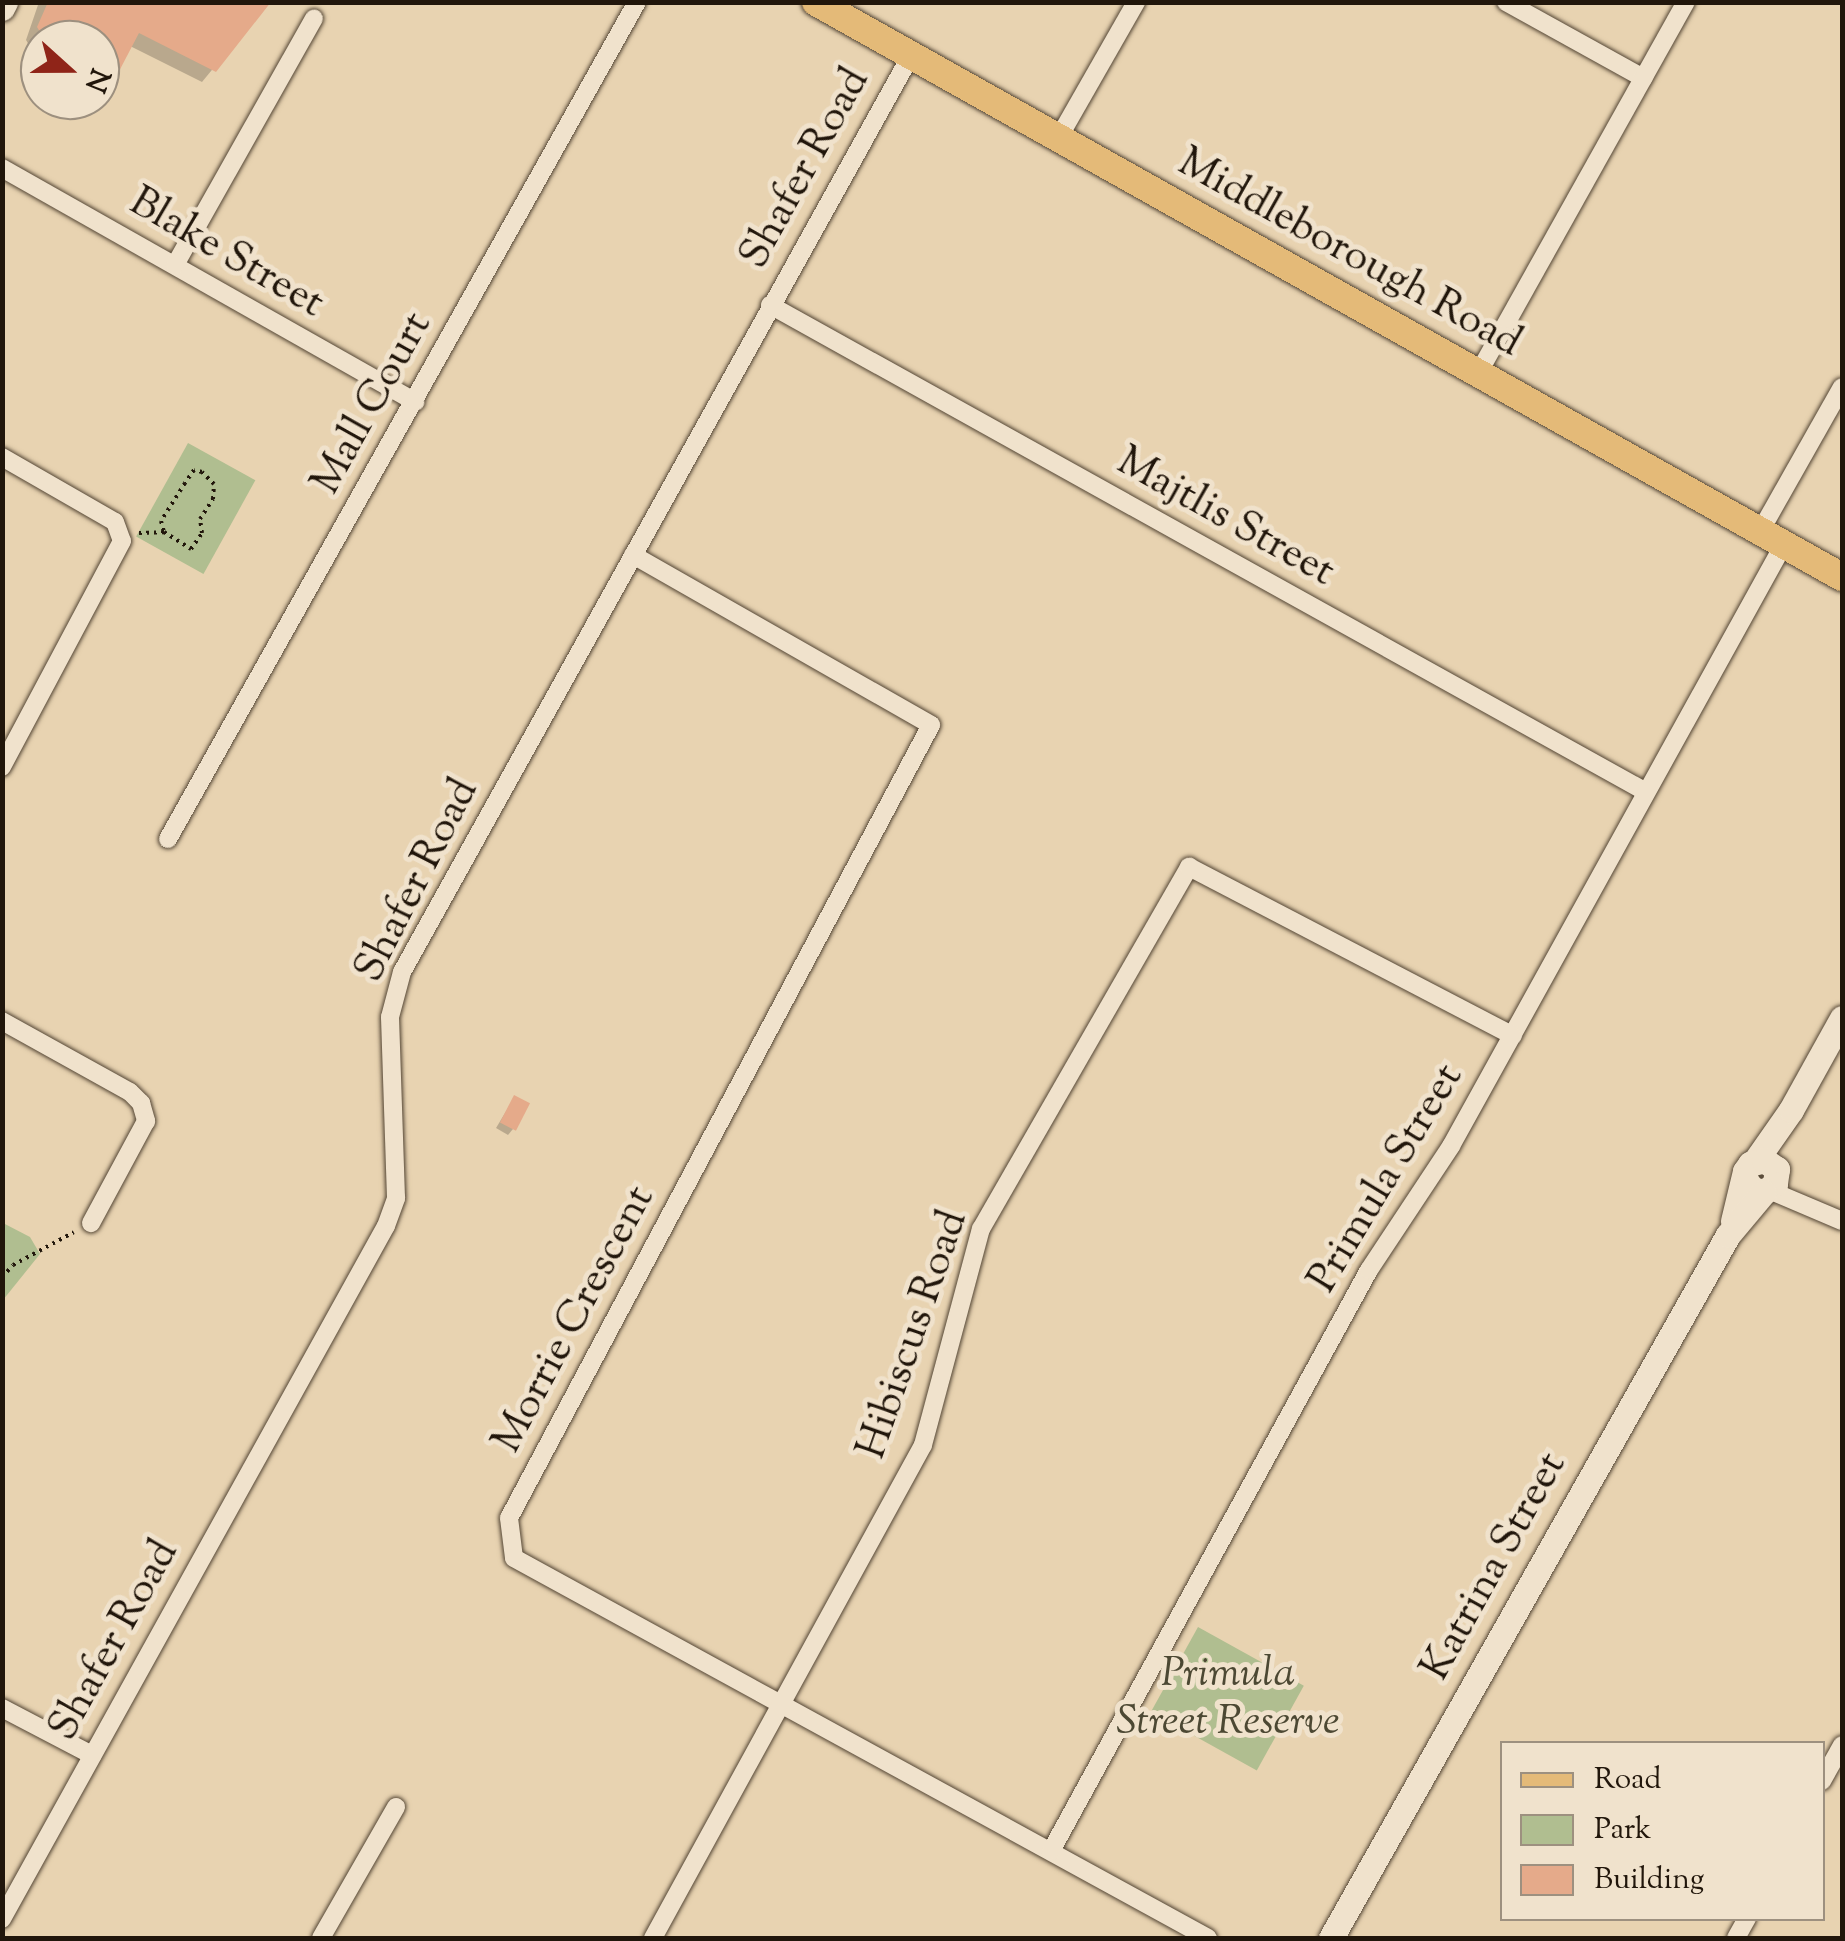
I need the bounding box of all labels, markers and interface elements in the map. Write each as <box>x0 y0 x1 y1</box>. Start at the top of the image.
north arrow <box>20 20 120 120</box>
street label: Shafer Road <box>730 60 882 278</box>
text: N <box>73 62 119 98</box>
street label: Middleborough Road <box>1168 139 1530 369</box>
street label: Blake Street <box>120 178 332 330</box>
street label: Mall Court <box>302 304 444 504</box>
street label: Majtlis Street <box>1107 438 1343 598</box>
street label: Shafer Road <box>345 771 491 991</box>
street label: Primula Street <box>1299 1056 1475 1302</box>
street label: Morrie Crescent <box>483 1178 667 1462</box>
street label: Hibiscus Road <box>848 1204 980 1466</box>
street label: Katrina Street <box>1412 1444 1578 1690</box>
street label: Shafer Road <box>39 1532 191 1750</box>
park label: Primula Street Reserve <box>1116 1650 1340 1748</box>
legend <box>1500 1741 1825 1921</box>
text: Road <box>1594 1759 1661 1802</box>
text: Park <box>1594 1809 1651 1852</box>
text: Building <box>1594 1859 1704 1902</box>

